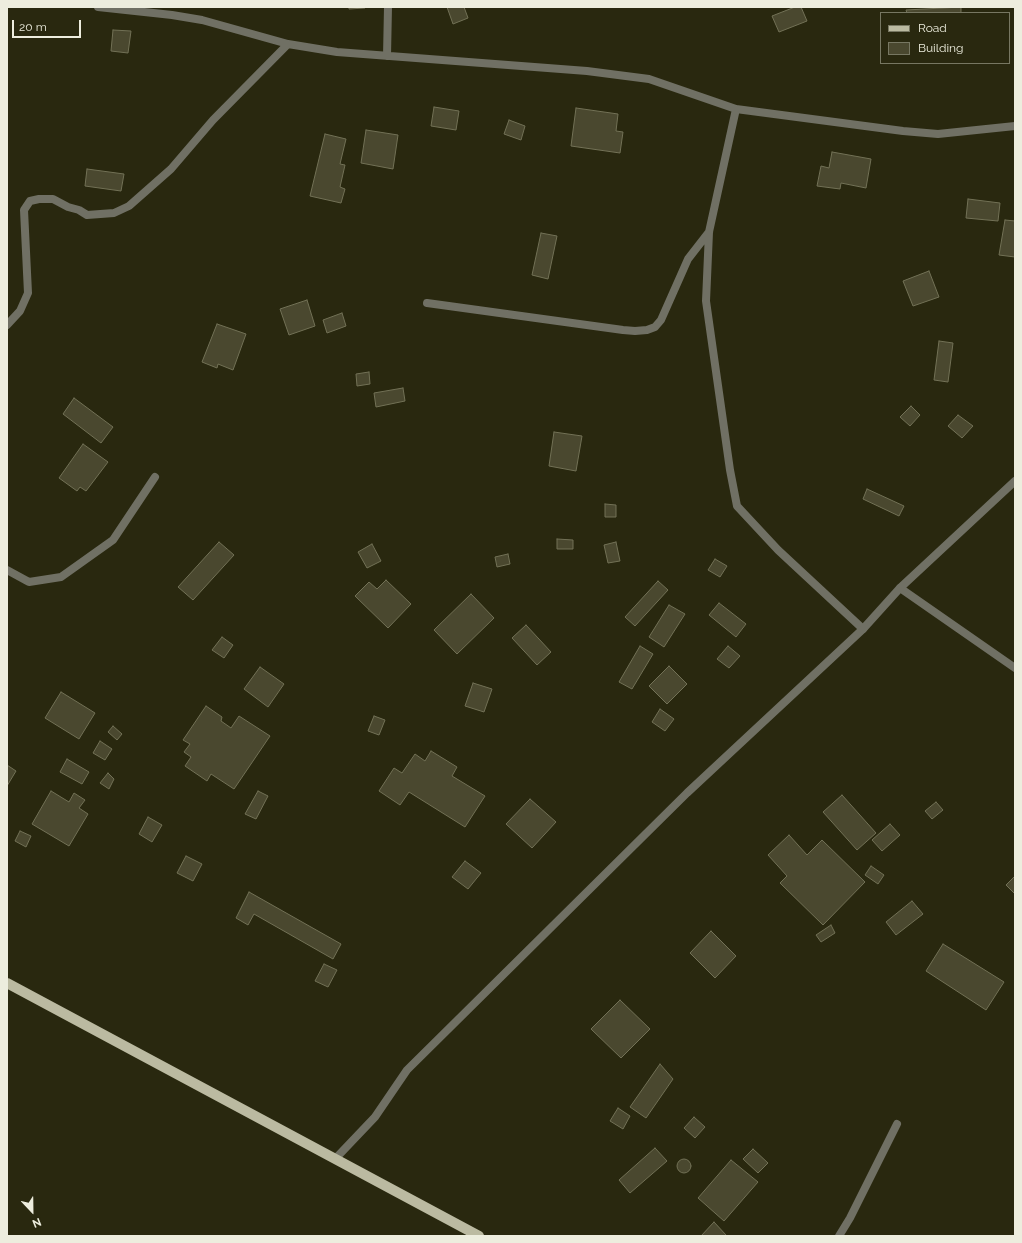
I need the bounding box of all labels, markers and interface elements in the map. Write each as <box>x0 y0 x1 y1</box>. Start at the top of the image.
scale bar <box>14 12 83 38</box>
legend <box>880 12 1010 64</box>
text: 20 m <box>19 20 47 34</box>
text: Road <box>918 21 947 35</box>
text: Building <box>918 41 964 55</box>
north arrow <box>12 1191 52 1231</box>
text: N <box>30 1215 43 1230</box>

